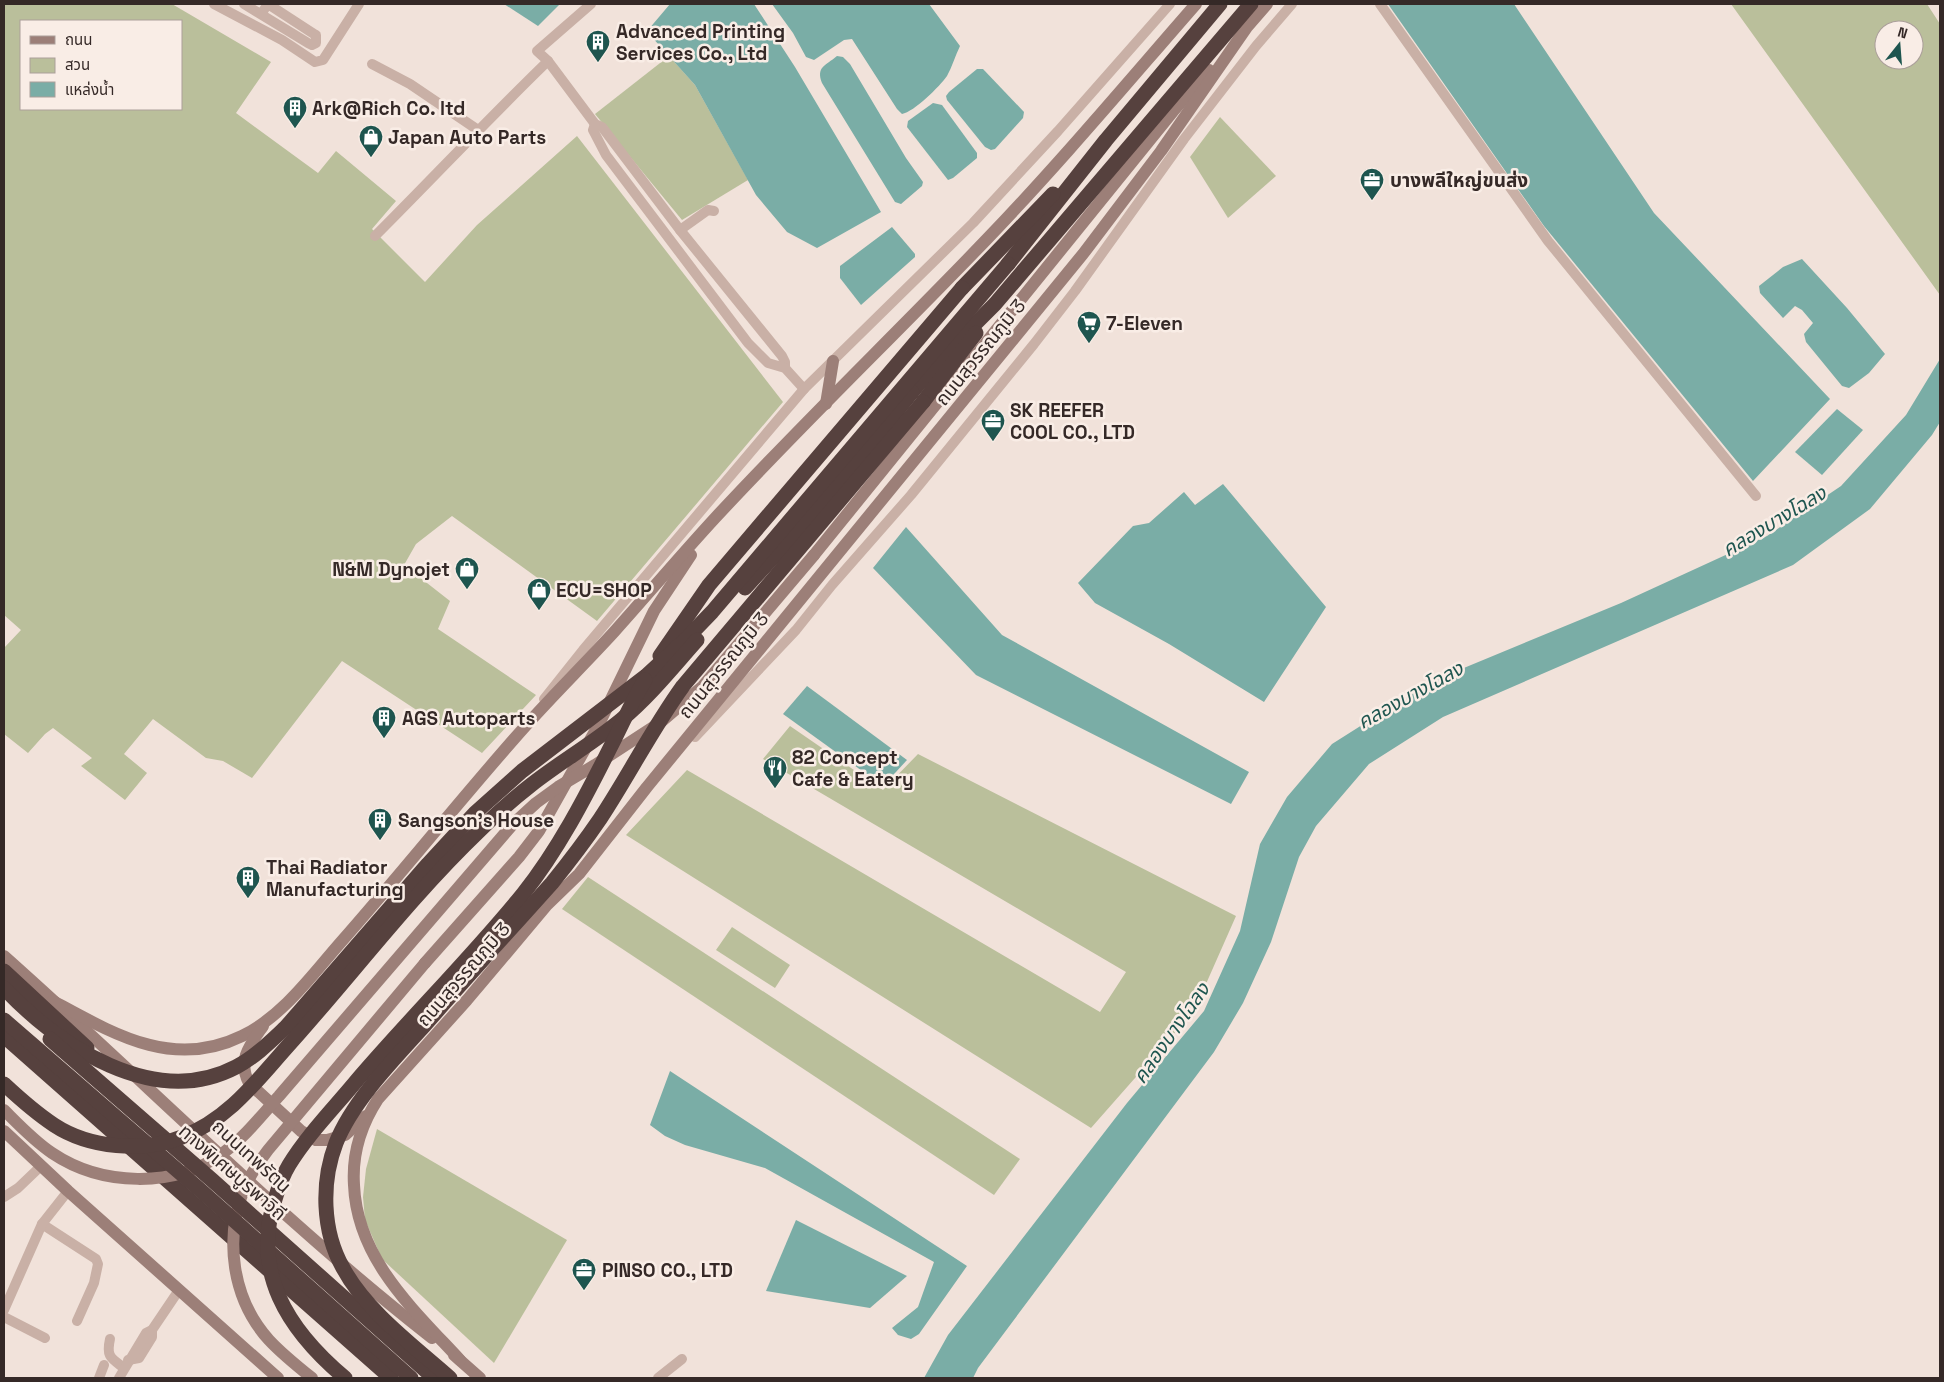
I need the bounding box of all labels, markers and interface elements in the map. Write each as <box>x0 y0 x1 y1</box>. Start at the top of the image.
place label: Advanced Printing Services Co., Ltd <box>616 19 785 66</box>
legend <box>20 20 182 110</box>
north arrow <box>1874 20 1924 70</box>
text: N <box>1896 23 1910 43</box>
building icon: Advanced Printing Services Co., Ltd <box>585 29 611 63</box>
text: ถนน <box>65 30 92 49</box>
text: สวน <box>65 55 90 74</box>
text: แหล่งน้ำ <box>65 79 114 99</box>
building icon: Ark@Rich Co. ltd <box>282 95 308 129</box>
place label: Ark@Rich Co. ltd <box>312 96 465 121</box>
shop icon: Japan Auto Parts <box>358 124 384 158</box>
place label: Japan Auto Parts <box>388 125 546 150</box>
office icon: บางพลีใหญ่ขนส่ง <box>1359 167 1385 201</box>
place label: บางพลีใหญ่ขนส่ง <box>1390 168 1528 193</box>
street label: ถนนสุวรรณภูมิ 3 <box>930 294 1031 411</box>
supermarket icon: 7-Eleven <box>1076 310 1102 344</box>
place label: 7-Eleven <box>1106 311 1183 336</box>
place label: SK REEFER COOL CO., LTD <box>1010 398 1135 445</box>
office icon: SK REEFER COOL CO., LTD <box>980 408 1006 442</box>
water label: คลองบางโฉลง <box>1717 479 1832 562</box>
shop icon: N&M Dynojet <box>454 556 480 590</box>
place label: N&M Dynojet <box>332 557 450 582</box>
shop icon: ECU=SHOP <box>526 577 552 611</box>
place label: ECU=SHOP <box>556 578 652 603</box>
street label: ถนนสุวรรณภูมิ 3 <box>673 607 774 724</box>
water label: คลองบางโฉลง <box>1353 655 1469 735</box>
building icon: AGS Autoparts <box>371 705 397 739</box>
place label: AGS Autoparts <box>402 706 536 731</box>
place label: 82 Concept Cafe & Eatery <box>792 745 914 792</box>
restaurant icon: 82 Concept Cafe & Eatery <box>762 755 788 789</box>
building icon: Sangson's House <box>367 807 393 841</box>
place label: Sangson's House <box>398 808 554 833</box>
place label: Thai Radiator Manufacturing <box>266 855 404 902</box>
building icon: Thai Radiator Manufacturing <box>235 865 261 899</box>
street label: ถนนสุวรรณภูมิ 3 <box>411 917 516 1032</box>
water label: คลองบางโฉลง <box>1127 977 1216 1088</box>
street label: ถนนเทพรัตน <box>207 1114 296 1198</box>
street label: ทางพิเศษบูรพาวิถี <box>174 1119 292 1226</box>
office icon: PINSO CO., LTD <box>571 1257 597 1291</box>
place label: PINSO CO., LTD <box>602 1258 733 1283</box>

